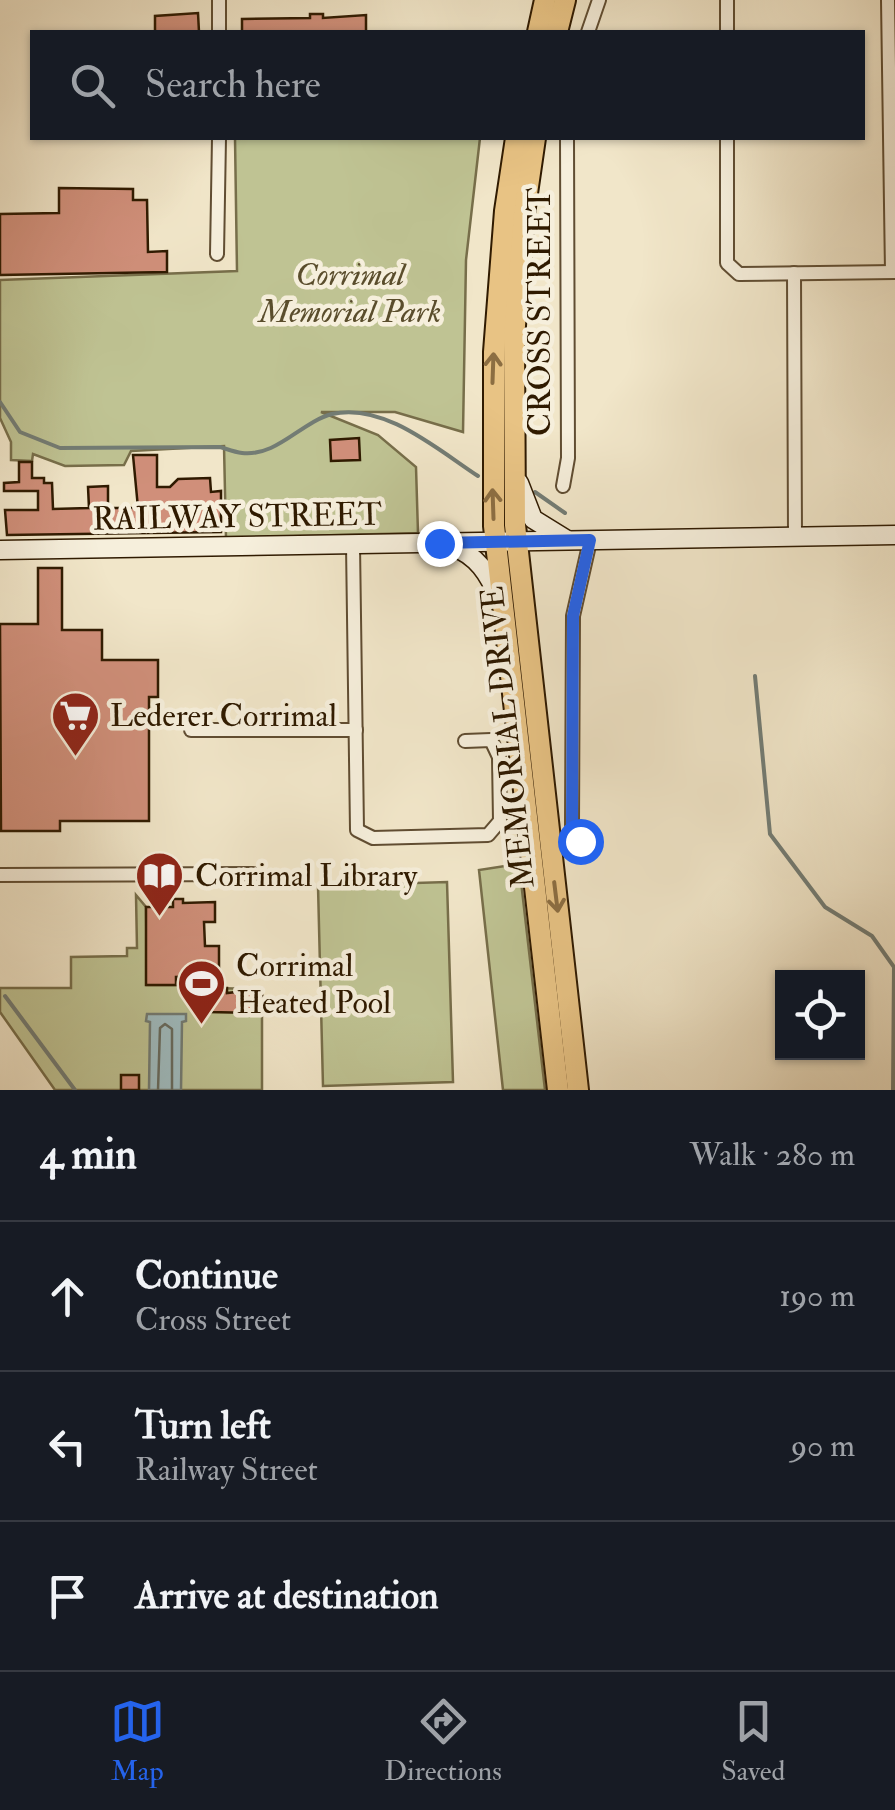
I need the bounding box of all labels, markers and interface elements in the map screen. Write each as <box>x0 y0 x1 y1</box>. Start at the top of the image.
search box <box>30 30 865 140</box>
icon: search <box>65 58 120 113</box>
text: Search here <box>145 61 321 109</box>
street label: CROSS STREET <box>520 188 560 436</box>
park label: Corrimal Memorial Park <box>257 255 441 332</box>
one-way arrow <box>484 352 503 384</box>
one-way arrow <box>484 488 503 520</box>
street label: RAILWAY STREET <box>92 494 382 540</box>
route end <box>417 521 463 567</box>
street label: MEMORIAL DRIVE <box>472 584 544 890</box>
supermarket icon: Lederer Corrimal <box>49 690 101 758</box>
place label: Lederer Corrimal <box>110 696 337 736</box>
route start <box>558 819 604 865</box>
library icon: Corrimal Library <box>134 850 186 918</box>
place label: Corrimal Library <box>195 856 418 896</box>
one-way arrow <box>547 881 566 913</box>
place label: Corrimal Heated Pool <box>236 946 391 1023</box>
sports icon: Corrimal Heated Pool <box>175 958 227 1026</box>
map controls <box>775 970 865 1060</box>
button: locate <box>775 970 865 1060</box>
text: 4 min <box>40 1129 137 1181</box>
text: Walk · 280 m <box>690 1135 855 1175</box>
text: Continue <box>135 1252 278 1300</box>
icon: ahead <box>40 1269 95 1324</box>
text: 190 m <box>779 1276 855 1316</box>
text: Cross Street <box>135 1300 291 1340</box>
text: Turn left <box>135 1402 271 1450</box>
icon: left <box>40 1419 95 1474</box>
text: 90 m <box>791 1426 855 1466</box>
text: Railway Street <box>135 1450 318 1490</box>
icon: arrive <box>40 1569 95 1624</box>
text: Arrive at destination <box>135 1572 439 1620</box>
tab: Map <box>110 1694 165 1789</box>
tab: Directions <box>384 1694 502 1789</box>
tab: Saved <box>721 1694 785 1789</box>

